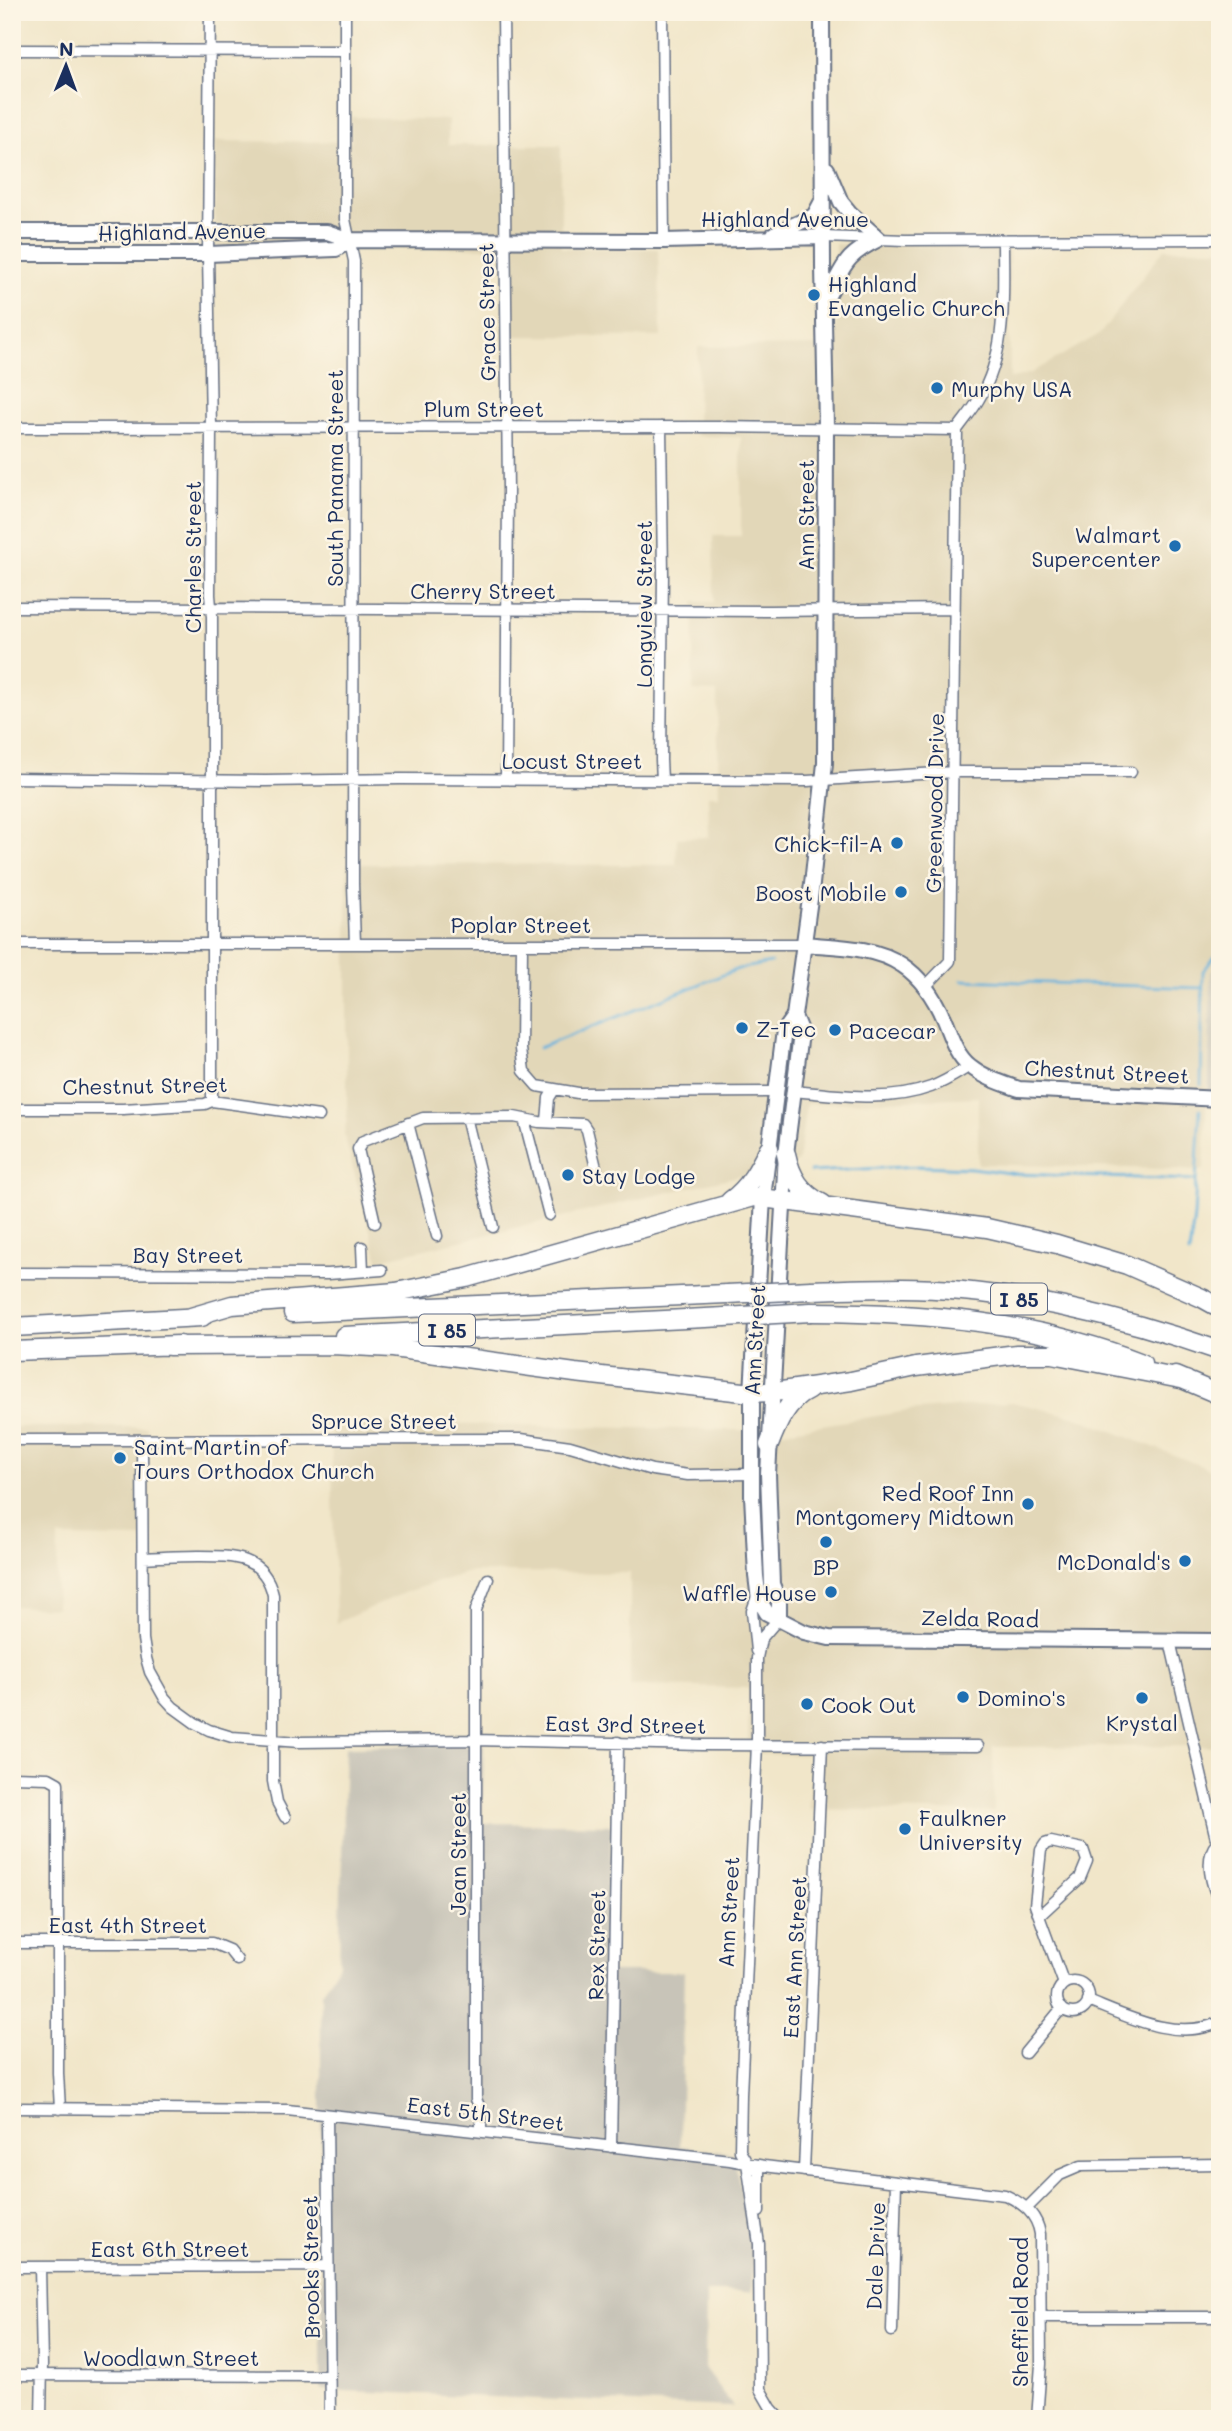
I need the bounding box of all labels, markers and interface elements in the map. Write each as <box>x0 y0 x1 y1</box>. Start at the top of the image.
north arrow <box>32 32 102 102</box>
text: N <box>59 36 74 61</box>
street label: Highland Avenue <box>701 205 869 232</box>
street label: Highland Avenue <box>98 216 266 246</box>
street label: Grace Street <box>471 243 501 381</box>
place label: Highland Evangelic Church <box>828 270 1005 321</box>
marker: Highland Evangelic Church <box>806 287 822 303</box>
street label: South Panama Street <box>321 369 348 587</box>
place label: Murphy USA <box>951 375 1073 402</box>
marker: Murphy USA <box>929 380 945 396</box>
street label: Plum Street <box>424 395 544 422</box>
street label: Ann Street <box>792 459 819 571</box>
street label: Charles Street <box>179 481 206 633</box>
street label: Longview Street <box>630 520 657 688</box>
place label: Walmart Supercenter <box>1031 521 1161 572</box>
marker: Walmart Supercenter <box>1167 538 1183 554</box>
street label: Cherry Street <box>410 577 556 604</box>
street label: Greenwood Drive <box>919 713 949 893</box>
street label: Locust Street <box>502 747 642 774</box>
place label: Chick-fil-A <box>774 830 883 857</box>
marker: Chick-fil-A <box>889 835 905 851</box>
place label: Boost Mobile <box>756 879 887 906</box>
marker: Boost Mobile <box>893 884 909 900</box>
street label: Poplar Street <box>451 911 591 938</box>
place label: Z-Tec <box>756 1015 816 1042</box>
place label: Pacecar <box>849 1017 936 1044</box>
marker: Z-Tec <box>734 1020 750 1036</box>
marker: Pacecar <box>827 1022 843 1038</box>
street label: Chestnut Street <box>1024 1053 1190 1089</box>
street label: Chestnut Street <box>62 1070 228 1100</box>
place label: Stay Lodge <box>582 1162 696 1189</box>
marker: Stay Lodge <box>560 1167 576 1183</box>
street label: Bay Street <box>133 1241 243 1268</box>
street label: Ann Street <box>738 1284 770 1396</box>
road number: I 85 <box>991 1284 1047 1315</box>
road number: I 85 <box>419 1314 475 1346</box>
street label: Spruce Street <box>311 1407 457 1434</box>
place label: Saint Martin of Tours Orthodox Church <box>134 1433 374 1484</box>
marker: Saint Martin of Tours Orthodox Church <box>112 1450 128 1466</box>
place label: Red Roof Inn Montgomery Midtown <box>795 1479 1014 1530</box>
marker: Red Roof Inn Montgomery Midtown <box>1020 1496 1036 1512</box>
marker: BP <box>818 1534 834 1550</box>
place label: McDonald's <box>1057 1548 1171 1575</box>
place label: BP <box>813 1553 839 1580</box>
marker: McDonald's <box>1177 1553 1193 1569</box>
place label: Waffle House <box>682 1579 817 1606</box>
marker: Waffle House <box>823 1584 839 1600</box>
street label: Zelda Road <box>921 1603 1039 1633</box>
place label: Domino's <box>977 1684 1066 1711</box>
marker: Domino's <box>955 1689 971 1705</box>
marker: Krystal <box>1134 1690 1150 1706</box>
place label: Cook Out <box>821 1691 916 1718</box>
marker: Cook Out <box>799 1696 815 1712</box>
street label: East 3rd Street <box>545 1709 707 1739</box>
place label: Krystal <box>1106 1709 1178 1736</box>
street label: Jean Street <box>444 1793 471 1915</box>
place label: Faulkner University <box>919 1804 1023 1855</box>
marker: Faulkner University <box>897 1821 913 1837</box>
street label: Ann Street <box>712 1856 744 1968</box>
street label: East Ann Street <box>776 1875 812 2039</box>
street label: Rex Street <box>582 1889 610 2001</box>
street label: East 4th Street <box>49 1911 207 1938</box>
street label: East 5th Street <box>406 2090 566 2136</box>
street label: Brooks Street <box>295 2195 325 2339</box>
street label: Dale Drive <box>860 2202 890 2310</box>
street label: East 6th Street <box>91 2235 249 2262</box>
street label: Sheffield Road <box>1006 2237 1033 2387</box>
street label: Woodlawn Street <box>83 2344 259 2371</box>

